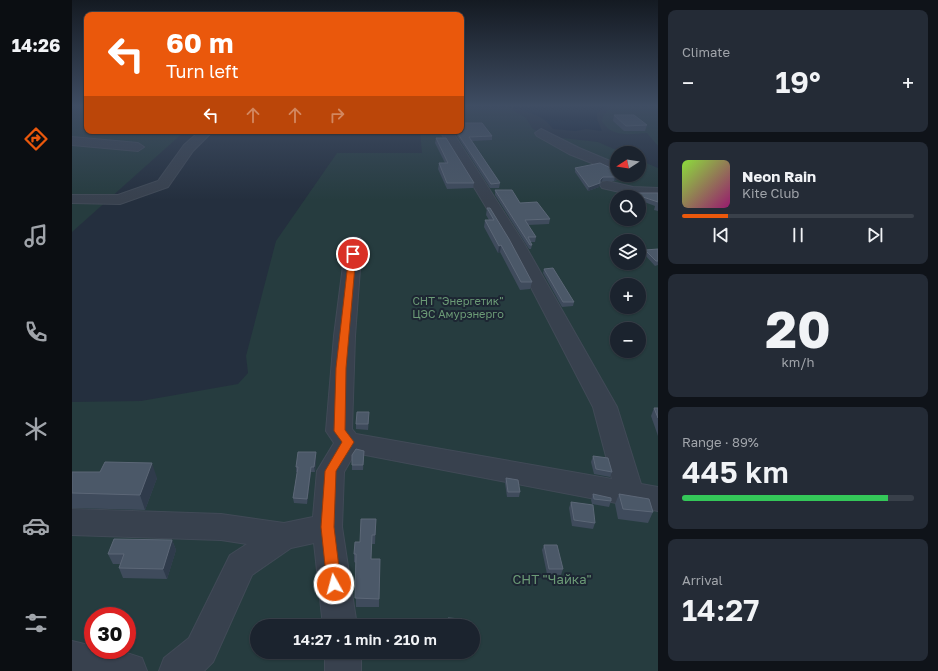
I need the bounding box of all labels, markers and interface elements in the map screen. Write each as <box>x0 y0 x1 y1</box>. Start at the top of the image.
text: 60 m <box>166 26 233 59</box>
icon: left <box>100 28 152 80</box>
text: 14:26 <box>12 34 60 56</box>
text: Climate <box>682 44 730 60</box>
text: Turn left <box>166 60 239 82</box>
text: 19° <box>775 64 821 100</box>
text: − <box>682 69 694 96</box>
text: + <box>902 69 914 96</box>
icon: left <box>200 104 222 126</box>
icon: ahead <box>242 104 264 126</box>
icon: ahead <box>284 104 306 126</box>
icon: right <box>326 104 348 126</box>
icon: directions <box>22 125 50 153</box>
north arrow <box>610 146 646 182</box>
map controls <box>610 146 646 358</box>
text: Neon Rain <box>742 167 816 185</box>
text: Kite Club <box>742 185 799 201</box>
button: search <box>610 190 646 226</box>
icon: music <box>22 222 50 250</box>
icon: previous <box>710 224 732 246</box>
icon: pause <box>787 224 809 246</box>
icon: next <box>864 224 886 246</box>
button: layers <box>610 234 646 270</box>
pin <box>336 237 370 271</box>
icon: arrive <box>342 243 364 265</box>
button: + <box>610 278 646 314</box>
park label: СНТ "Энергетик" ЦЭС Амурэнерго <box>412 294 504 320</box>
text: 20 <box>765 297 831 359</box>
icon: phone <box>22 318 50 346</box>
button: − <box>610 322 646 358</box>
text: km/h <box>781 354 815 370</box>
icon: climate <box>22 415 50 443</box>
text: Range · 89% <box>682 434 759 450</box>
text: 445 km <box>682 454 789 490</box>
icon: car <box>22 512 50 540</box>
position arrow <box>313 563 355 605</box>
park label: СНТ "Чайка" <box>513 571 591 587</box>
text: Arrival <box>682 572 723 588</box>
text: 14:27 <box>682 592 759 628</box>
speed limit sign: 30 <box>84 607 136 659</box>
icon: filters <box>22 609 50 637</box>
text: 14:27 · 1 min · 210 m <box>293 630 437 648</box>

